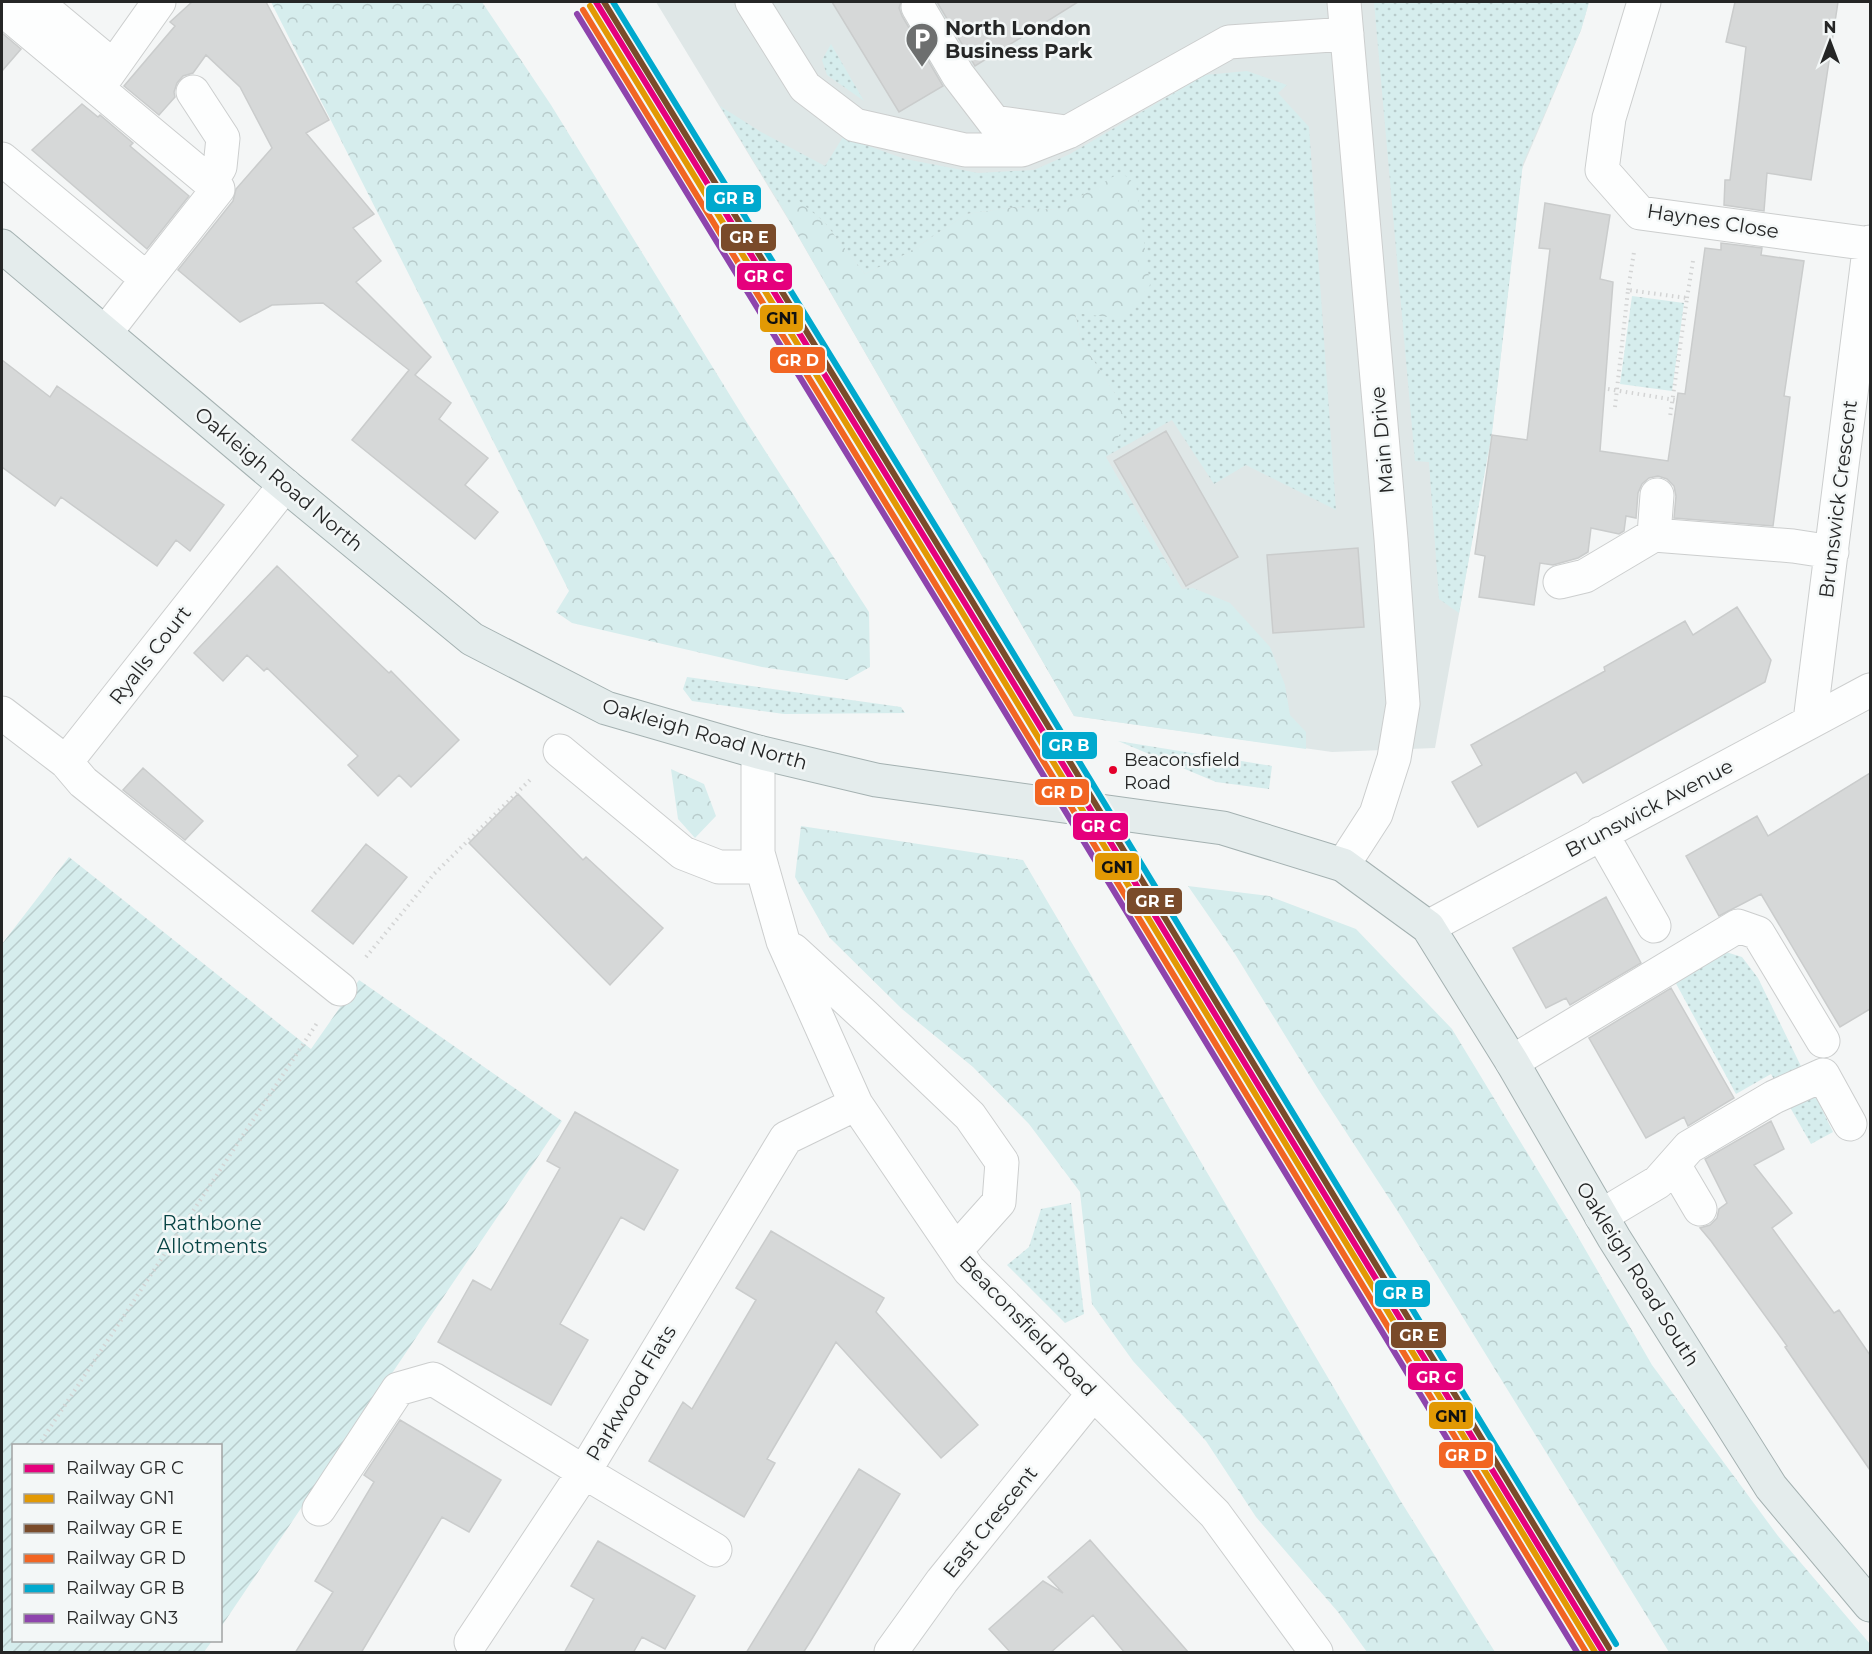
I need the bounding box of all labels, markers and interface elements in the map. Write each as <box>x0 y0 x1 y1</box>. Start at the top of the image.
north arrow <box>1800 12 1860 72</box>
place label: North London Business Park <box>945 16 1093 63</box>
text: N <box>1824 18 1836 37</box>
parking icon: North London Business Park <box>904 21 940 68</box>
line badge: GR B <box>705 184 762 213</box>
text: GR B <box>714 189 754 208</box>
street label: Haynes Close <box>1645 199 1781 243</box>
line badge: GR E <box>720 223 777 252</box>
text: GR E <box>729 228 769 247</box>
line badge: GR C <box>736 262 793 291</box>
text: GR C <box>744 267 785 286</box>
line badge: GN1 <box>759 304 804 333</box>
text: GN1 <box>766 309 798 328</box>
line badge: GR D <box>769 346 826 374</box>
text: GR D <box>777 351 819 370</box>
street label: Main Drive <box>1365 385 1399 495</box>
street label: Brunswick Crescent <box>1814 399 1862 599</box>
street label: Oakleigh Road North <box>190 402 368 556</box>
street label: Ryalls Court <box>104 601 196 709</box>
street label: Oakleigh Road North <box>600 693 810 775</box>
line badge: GR B <box>1041 731 1098 760</box>
text: GR B <box>1049 736 1089 755</box>
place label: Beaconsfield Road <box>1124 749 1240 794</box>
street label: Brunswick Avenue <box>1561 754 1737 862</box>
marker: Beaconsfield Road <box>1107 764 1119 776</box>
line badge: GR D <box>1034 778 1090 806</box>
text: GR D <box>1041 783 1083 802</box>
line badge: GR C <box>1072 812 1129 841</box>
text: GR C <box>1081 817 1122 836</box>
line badge: GN1 <box>1094 852 1140 881</box>
text: GN1 <box>1101 858 1133 877</box>
line badge: GR E <box>1126 887 1183 915</box>
text: GR E <box>1135 892 1175 911</box>
street label: Oakleigh Road South <box>1571 1177 1705 1371</box>
park label: Rathbone Allotments <box>157 1211 267 1258</box>
street label: Beaconsfield Road <box>955 1251 1101 1401</box>
line badge: GR B <box>1374 1279 1431 1308</box>
text: GR B <box>1383 1284 1423 1303</box>
street label: Parkwood Flats <box>581 1321 681 1465</box>
line badge: GR E <box>1390 1321 1447 1349</box>
text: GR E <box>1399 1326 1439 1345</box>
line badge: GR C <box>1407 1362 1464 1391</box>
text: GR C <box>1416 1368 1457 1387</box>
line badge: GN1 <box>1428 1401 1474 1430</box>
text: GN1 <box>1435 1407 1467 1426</box>
line badge: GR D <box>1438 1441 1494 1469</box>
legend <box>12 1444 222 1642</box>
text: GR D <box>1445 1446 1487 1465</box>
text: Railway GR C <box>66 1457 184 1479</box>
street label: East Crescent <box>938 1461 1042 1583</box>
text: Railway GN1 <box>66 1487 175 1509</box>
text: Railway GR E <box>66 1517 183 1539</box>
text: Railway GR D <box>66 1547 186 1569</box>
text: Railway GR B <box>66 1577 185 1599</box>
text: Railway GN3 <box>66 1607 178 1629</box>

